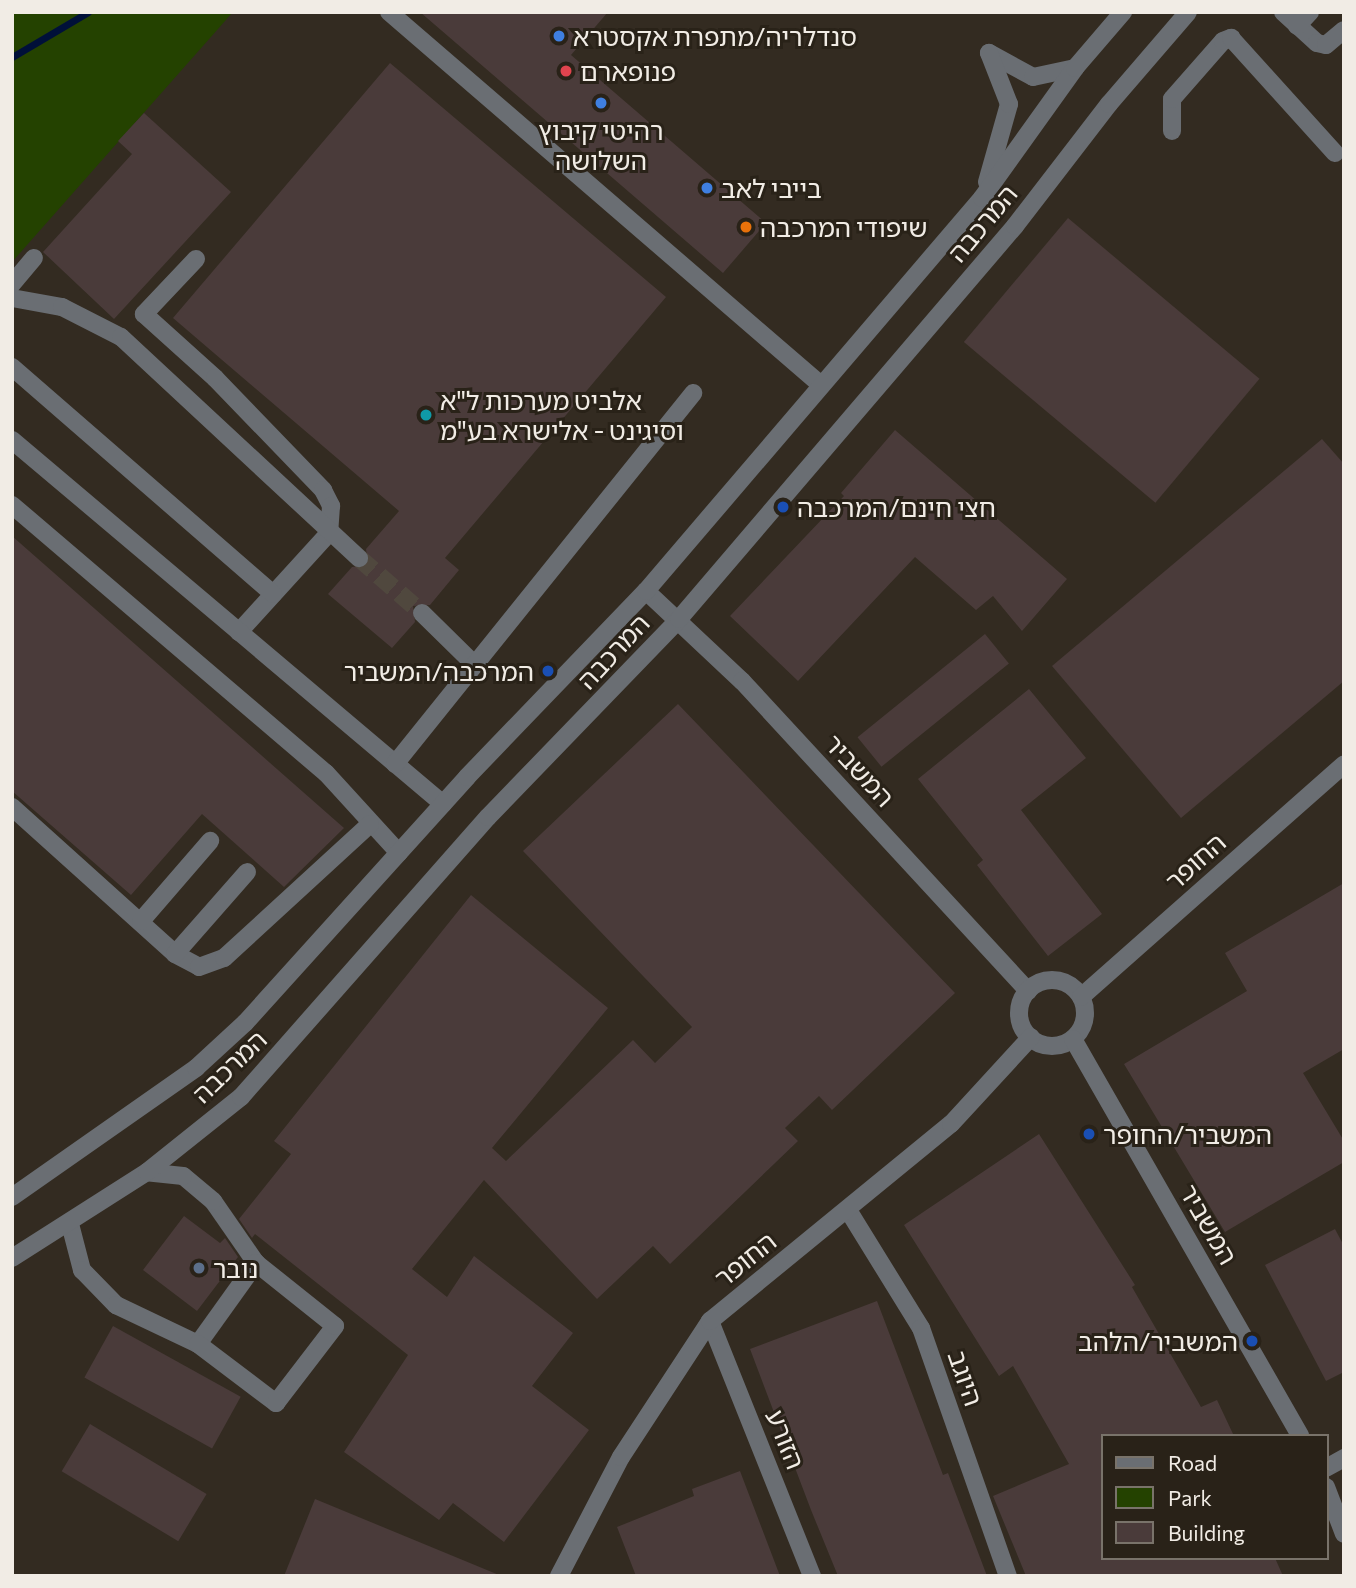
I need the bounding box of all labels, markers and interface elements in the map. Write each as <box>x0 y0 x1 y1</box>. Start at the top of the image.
place label: סנדלריה/מתפרת אקסטרא <box>573 20 857 52</box>
marker: סנדלריה/מתפרת אקסטרא <box>551 28 567 44</box>
place label: פנופארם <box>580 55 676 87</box>
marker: פנופארם <box>558 63 574 79</box>
marker: רהיטי קיבוץ השלושה <box>593 95 609 111</box>
place label: רהיטי קיבוץ השלושה <box>538 114 664 176</box>
place label: בייבי לאב <box>721 172 822 204</box>
street label: המרכבה <box>941 178 1023 268</box>
marker: בייבי לאב <box>699 180 715 196</box>
place label: שיפודי המרכבה <box>760 211 927 243</box>
marker: שיפודי המרכבה <box>738 219 754 235</box>
place label: אלביט מערכות ל"א וסיגינט - אלישרא בע"מ <box>440 384 684 446</box>
marker: אלביט מערכות ל"א וסיגינט - אלישרא בע"מ <box>418 407 434 423</box>
place label: חצי חינם/המרכבה <box>797 491 996 523</box>
marker: חצי חינם/המרכבה <box>775 499 791 515</box>
street label: המרכבה <box>571 607 655 695</box>
place label: המרכבה/המשביר <box>344 655 534 687</box>
marker: המרכבה/המשביר <box>540 663 556 679</box>
street label: המשביר <box>819 727 901 813</box>
street label: החופר <box>1159 826 1231 896</box>
street label: המרכבה <box>185 1023 273 1109</box>
place label: המשביר/החופר <box>1103 1118 1272 1150</box>
marker: המשביר/החופר <box>1081 1126 1097 1142</box>
street label: המשביר <box>1174 1178 1244 1270</box>
street label: החופר <box>708 1225 782 1293</box>
place label: נובר <box>213 1252 258 1284</box>
marker: נובר <box>191 1260 207 1276</box>
place label: המשביר/הלהב <box>1078 1325 1238 1357</box>
marker: המשביר/הלהב <box>1244 1333 1260 1349</box>
street label: היוגב <box>942 1346 990 1410</box>
street label: הזורע <box>760 1405 812 1473</box>
legend <box>1100 1434 1328 1560</box>
text: Road <box>1168 1450 1217 1475</box>
text: Park <box>1168 1485 1212 1510</box>
text: Building <box>1168 1520 1245 1545</box>

